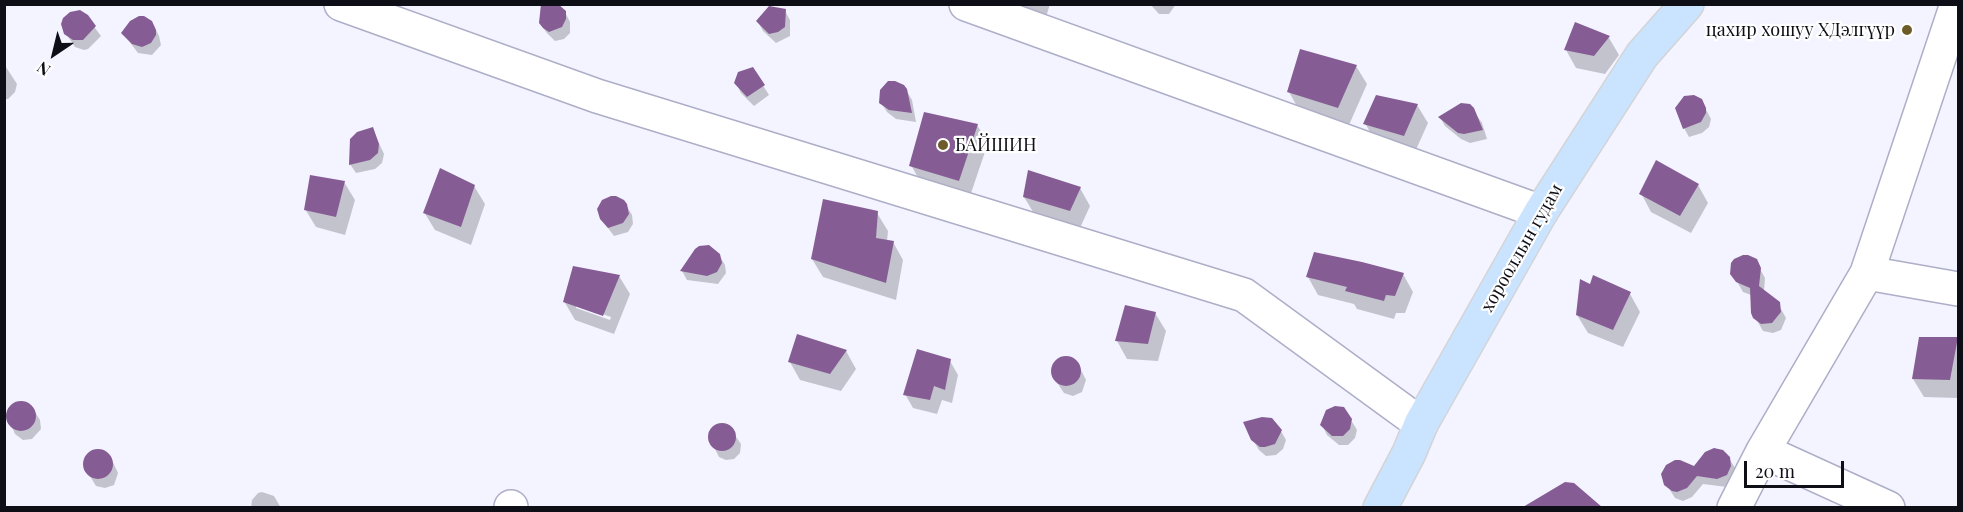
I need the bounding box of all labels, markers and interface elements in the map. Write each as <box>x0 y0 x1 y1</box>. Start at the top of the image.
place label: цахир хошуу ХДэлгүүр <box>1706 19 1895 41</box>
marker: цахир хошуу ХДэлгүүр <box>1900 23 1914 37</box>
north arrow <box>24 24 84 84</box>
text: N <box>33 57 54 81</box>
place label: БАЙШИН <box>955 134 1037 156</box>
marker: БАЙШИН <box>936 138 950 152</box>
street label: хорооллын гудам <box>1477 180 1567 316</box>
scale bar <box>1747 449 1848 487</box>
text: 20 m <box>1755 459 1795 483</box>

